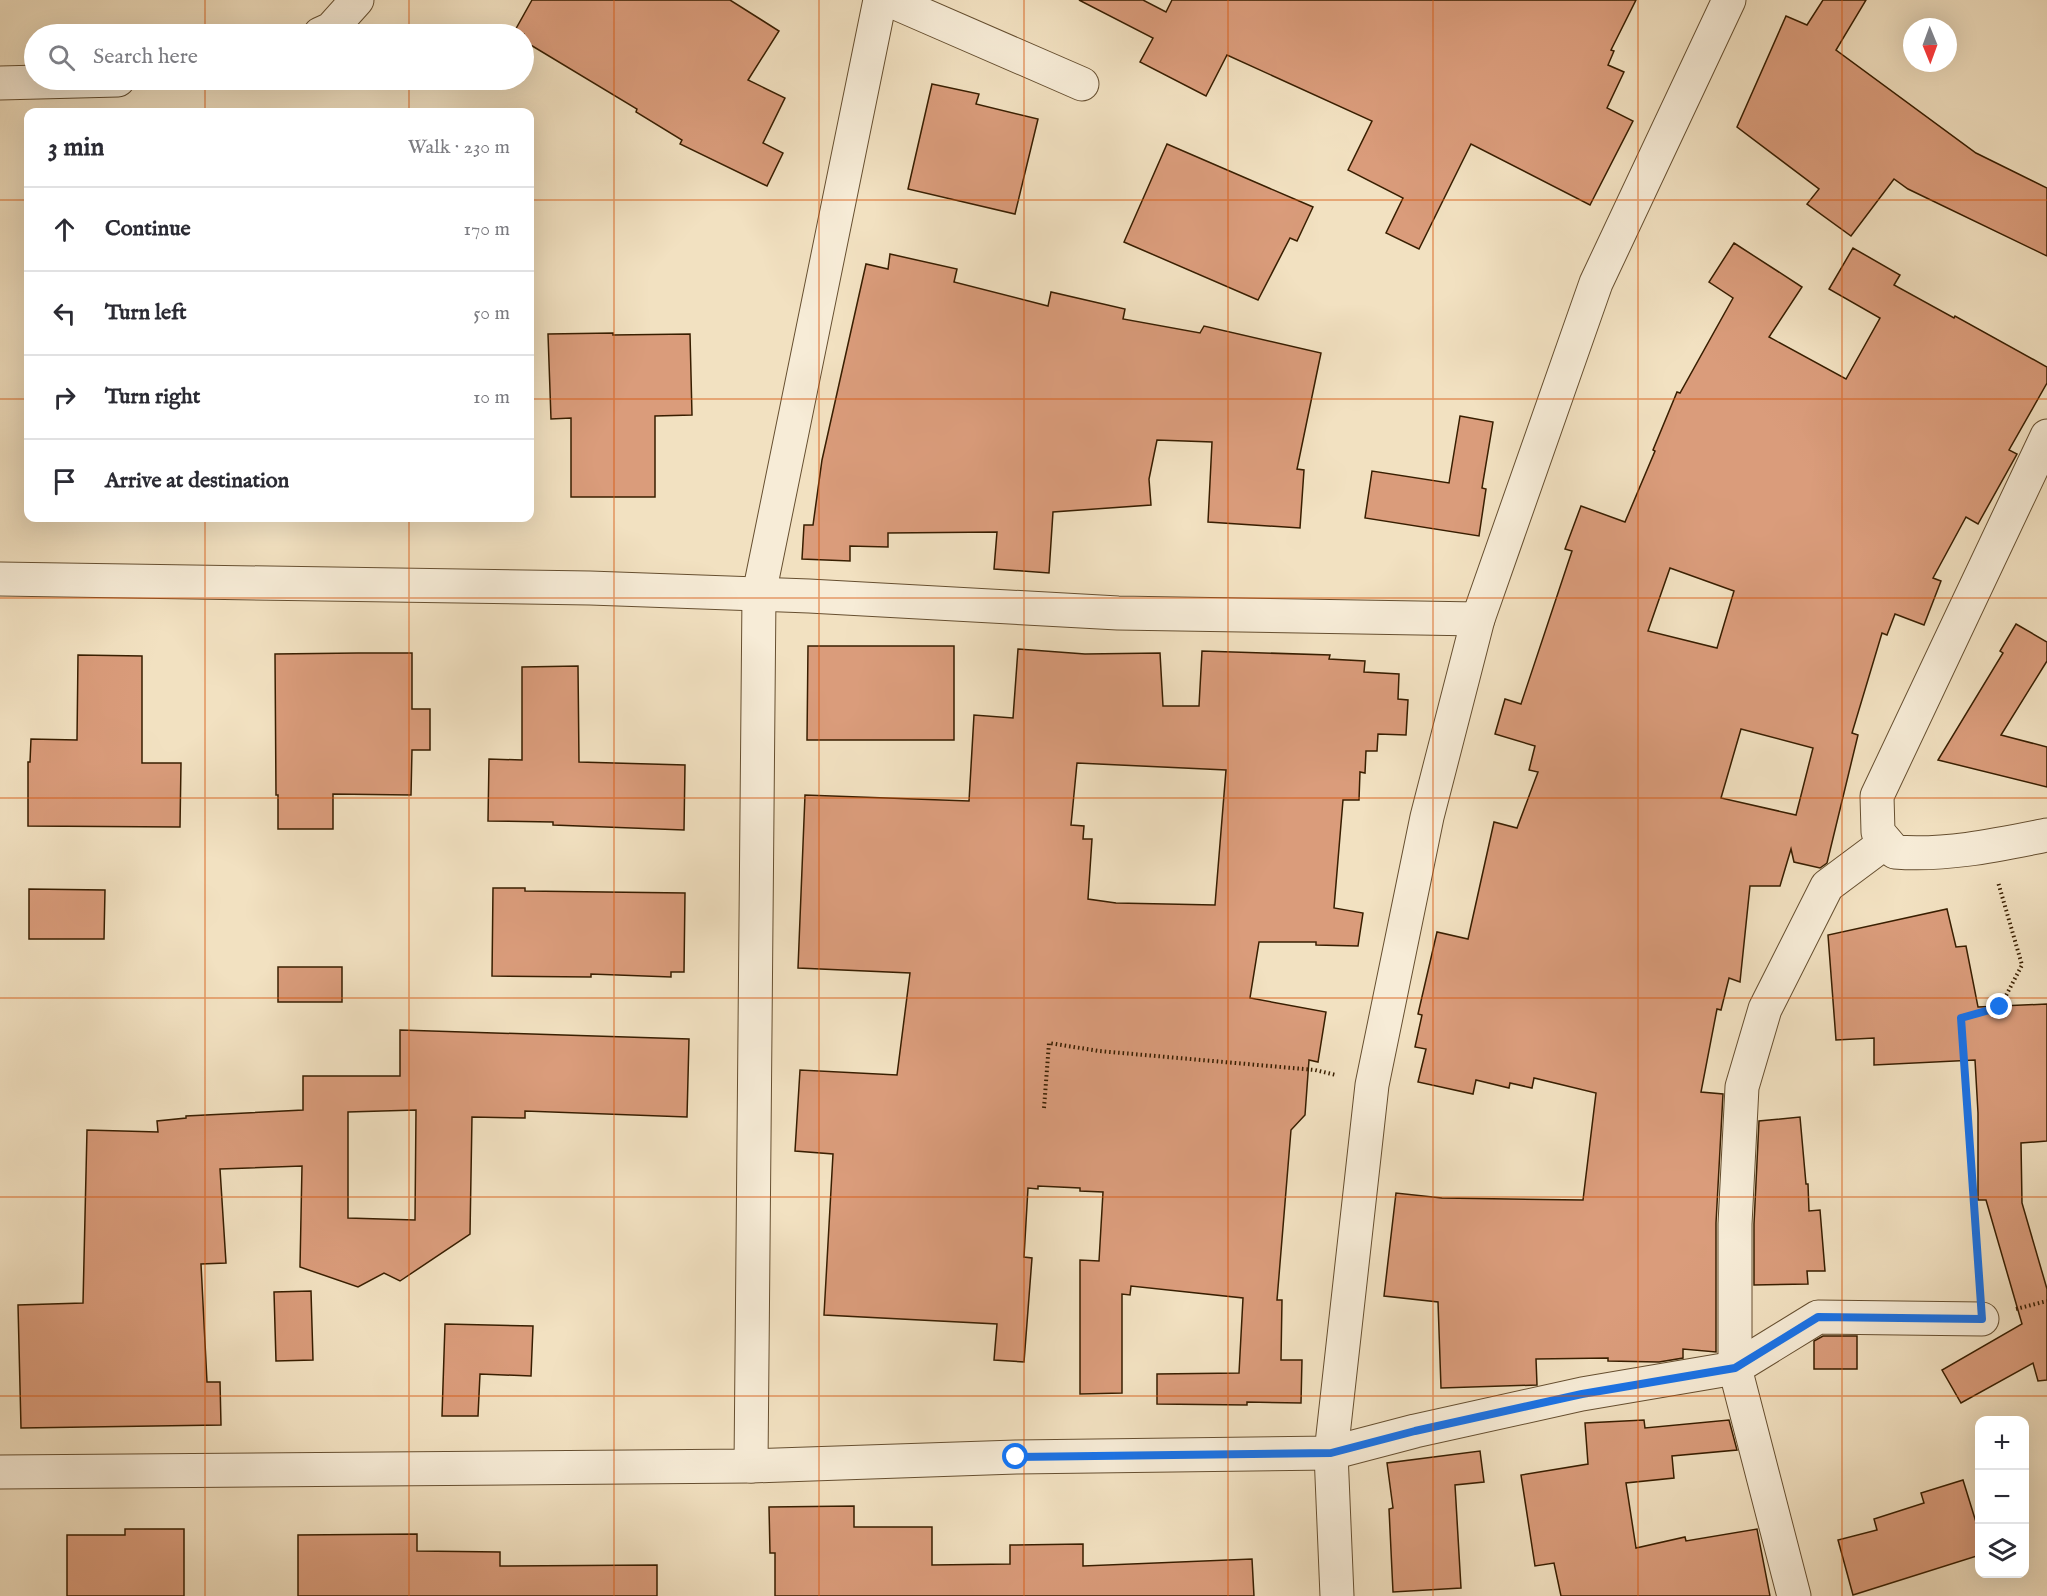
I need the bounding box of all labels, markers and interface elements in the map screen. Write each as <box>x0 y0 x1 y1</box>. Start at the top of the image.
north arrow <box>1903 18 1957 72</box>
search box <box>24 24 534 90</box>
icon: search <box>45 41 78 74</box>
text: Search here <box>93 43 198 71</box>
text: 3 min <box>48 131 104 164</box>
text: Walk · 230 m <box>408 135 510 160</box>
icon: ahead <box>48 213 81 246</box>
text: Continue <box>105 215 191 243</box>
text: 170 m <box>464 217 510 242</box>
icon: left <box>48 297 81 330</box>
text: Turn left <box>105 299 187 327</box>
text: 50 m <box>473 301 510 326</box>
icon: right <box>48 381 81 414</box>
text: Turn right <box>105 383 200 411</box>
text: 10 m <box>473 385 510 410</box>
icon: arrive <box>48 465 81 498</box>
text: Arrive at destination <box>105 467 289 495</box>
route end <box>1986 993 2012 1019</box>
map controls <box>1975 1416 2029 1578</box>
button: + <box>1975 1416 2029 1470</box>
route start <box>1002 1443 1028 1469</box>
button: − <box>1975 1470 2029 1524</box>
button: layers <box>1975 1524 2029 1578</box>

